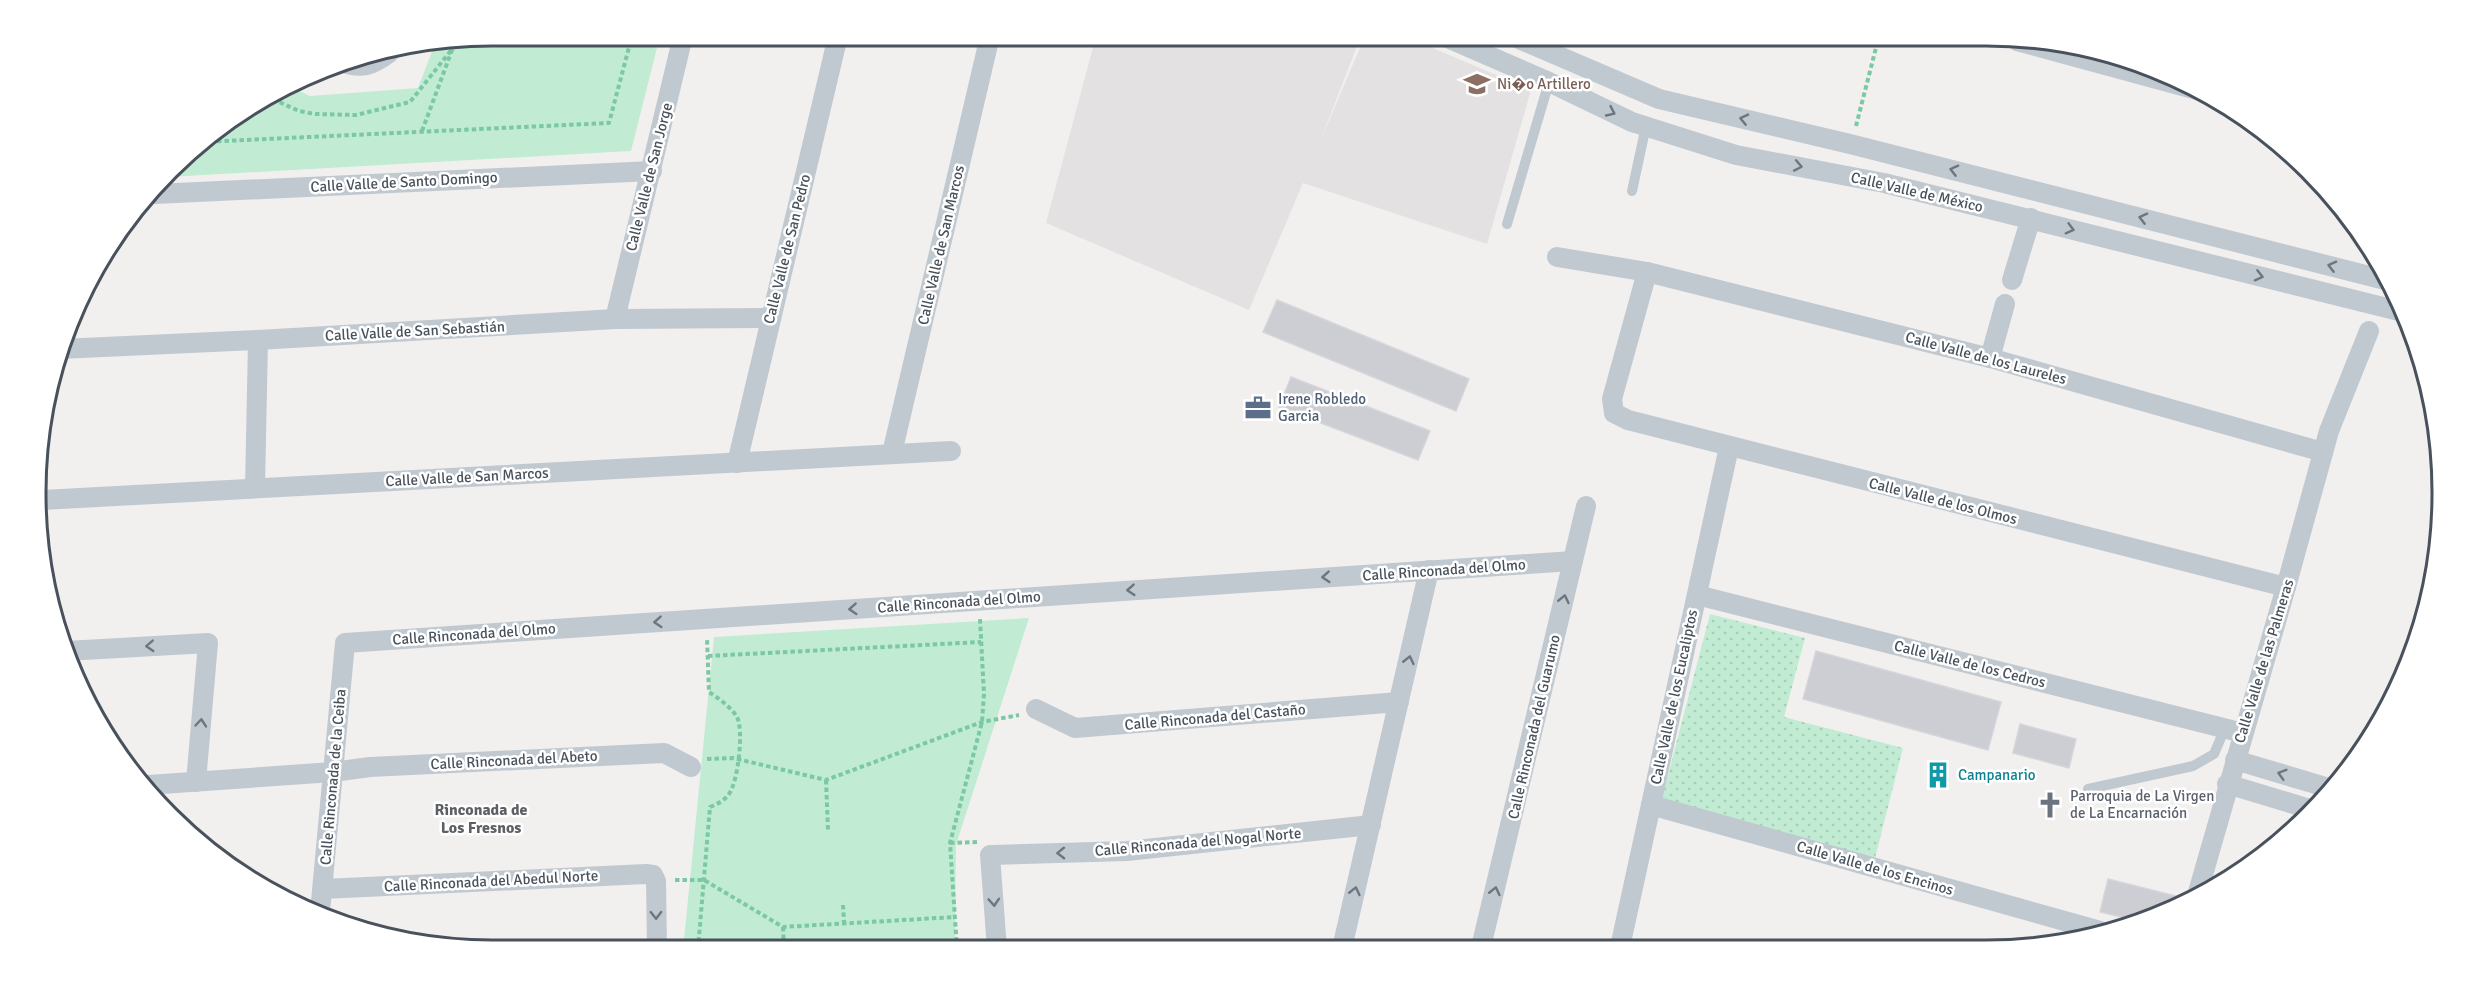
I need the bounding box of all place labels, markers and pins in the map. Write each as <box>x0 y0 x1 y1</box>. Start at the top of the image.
school or university icon: Ni�o Artillero <box>1462 69 1492 99</box>
place label: Ni�o Artillero <box>1497 75 1591 93</box>
place label: Irene Robledo Garcia <box>1278 390 1366 425</box>
office icon: Irene Robledo Garcia <box>1243 393 1273 423</box>
building icon: Campanario <box>1923 760 1953 790</box>
place label: Campanario <box>1958 766 2036 784</box>
place label: Parroquia de La Virgen de La Encarnación <box>2070 787 2214 822</box>
church icon: Parroquia de La Virgen de La Encarnación <box>2035 790 2065 820</box>

